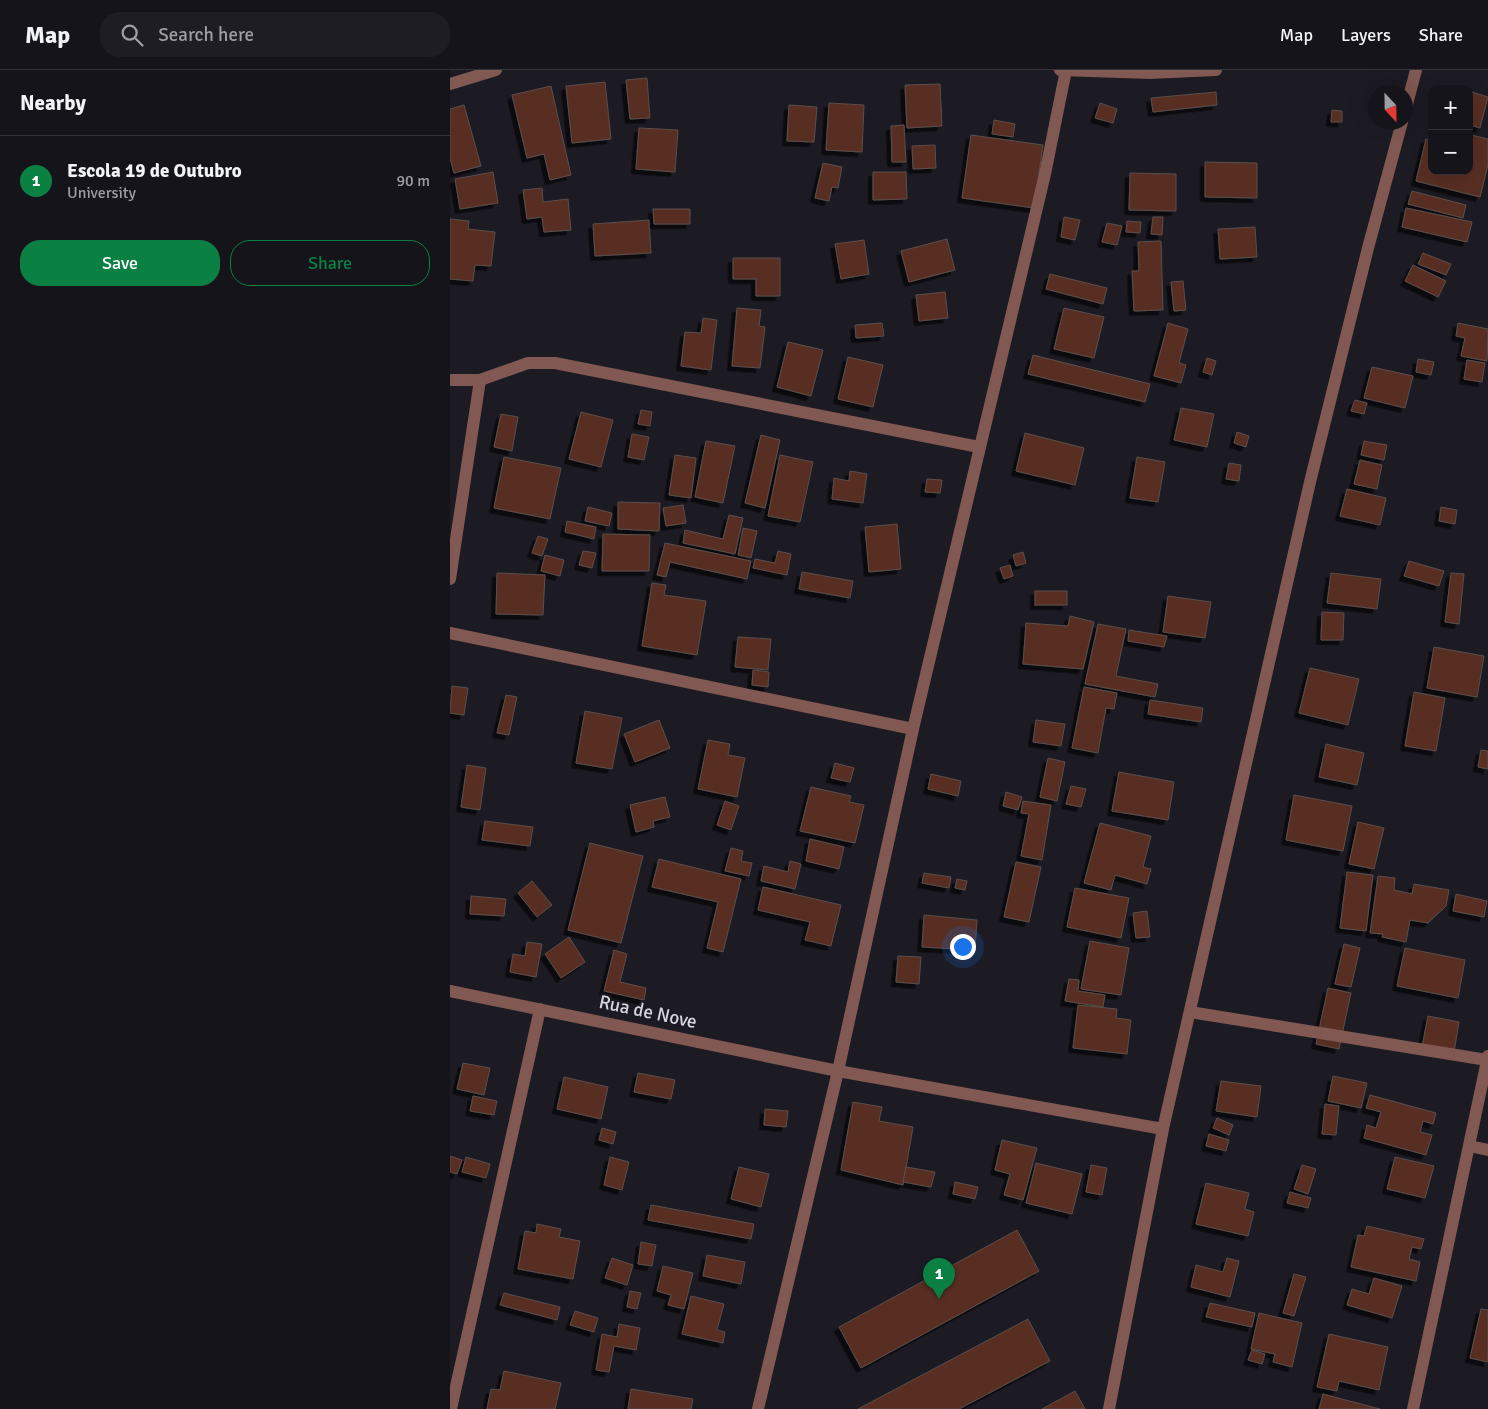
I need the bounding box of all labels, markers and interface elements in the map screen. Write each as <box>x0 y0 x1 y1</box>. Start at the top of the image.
search box <box>100 12 450 57</box>
text: Map <box>25 20 70 50</box>
icon: search <box>118 21 146 49</box>
text: Search here <box>158 23 254 47</box>
text: Map <box>1280 24 1313 46</box>
text: Layers <box>1341 24 1391 46</box>
text: Share <box>1419 24 1463 46</box>
north arrow <box>1368 85 1413 130</box>
map controls <box>1428 85 1473 175</box>
button: + <box>1428 85 1473 130</box>
text: Nearby <box>20 90 86 116</box>
button: − <box>1428 130 1473 175</box>
text: Escola 19 de Outubro <box>67 159 242 183</box>
text: 1 <box>32 171 40 191</box>
text: 90 m <box>396 171 430 191</box>
text: University <box>67 183 136 203</box>
button: Save <box>20 240 220 286</box>
button: Share <box>230 240 430 286</box>
your location <box>950 934 976 960</box>
street label: Rua de Nove <box>597 990 699 1034</box>
pin: 1 <box>923 1258 955 1299</box>

